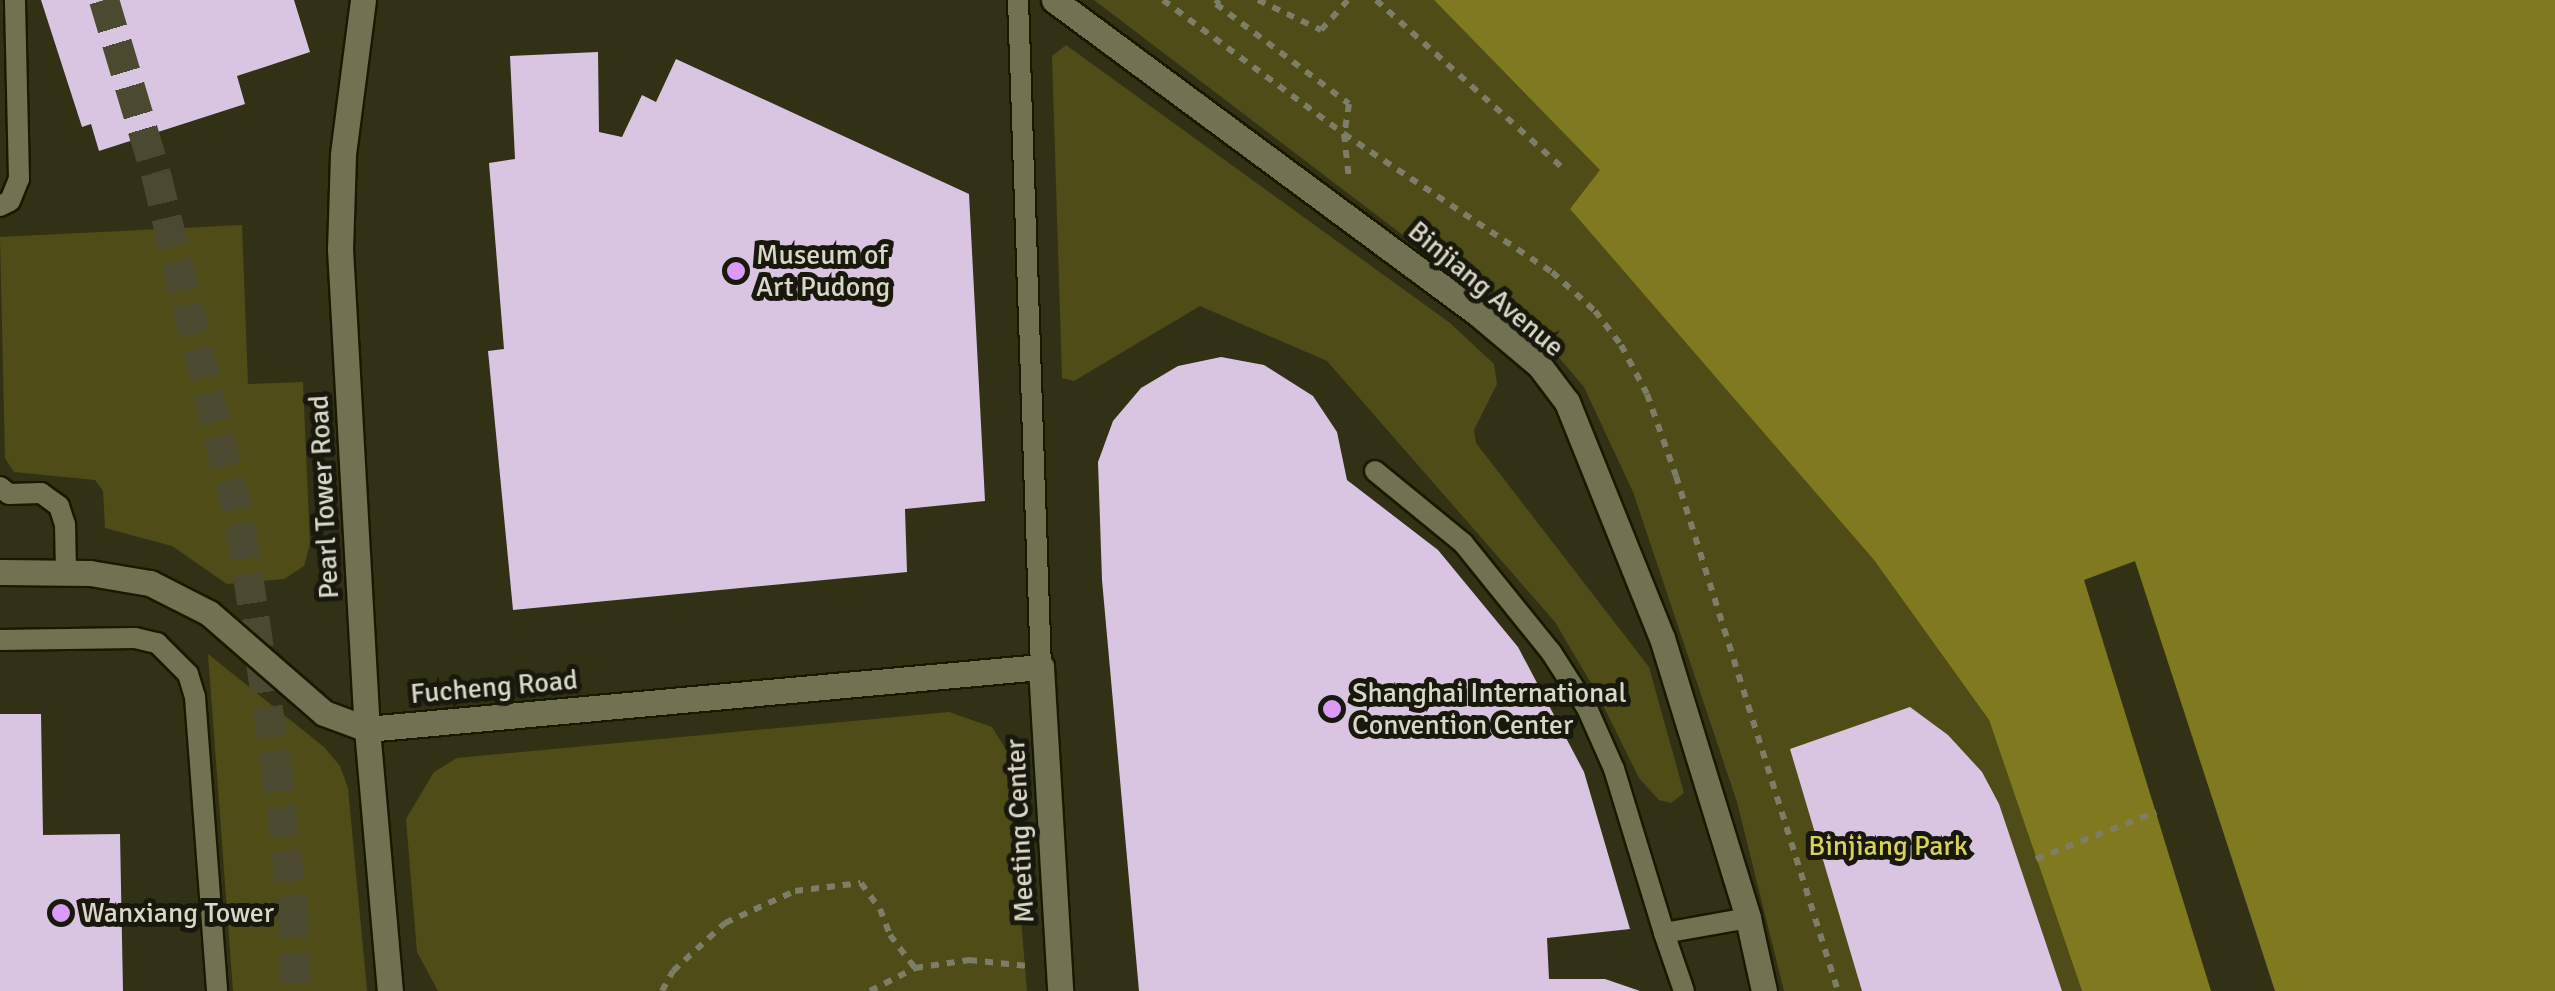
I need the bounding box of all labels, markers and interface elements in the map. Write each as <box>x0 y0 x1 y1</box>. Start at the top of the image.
street label: Binjiang Avenue <box>1401 214 1571 364</box>
place label: Museum of Art Pudong <box>756 238 890 304</box>
marker: Museum of Art Pudong <box>725 260 747 282</box>
street label: Pearl Tower Road <box>302 394 346 600</box>
street label: Fucheng Road <box>409 663 579 711</box>
place label: Shanghai International Convention Center <box>1352 676 1627 742</box>
marker: Shanghai International Convention Center <box>1321 698 1343 720</box>
street label: Meeting Center <box>998 738 1042 924</box>
park label: Binjiang Park <box>1808 829 1968 863</box>
place label: Wanxiang Tower <box>81 896 274 930</box>
marker: Wanxiang Tower <box>50 902 72 924</box>

